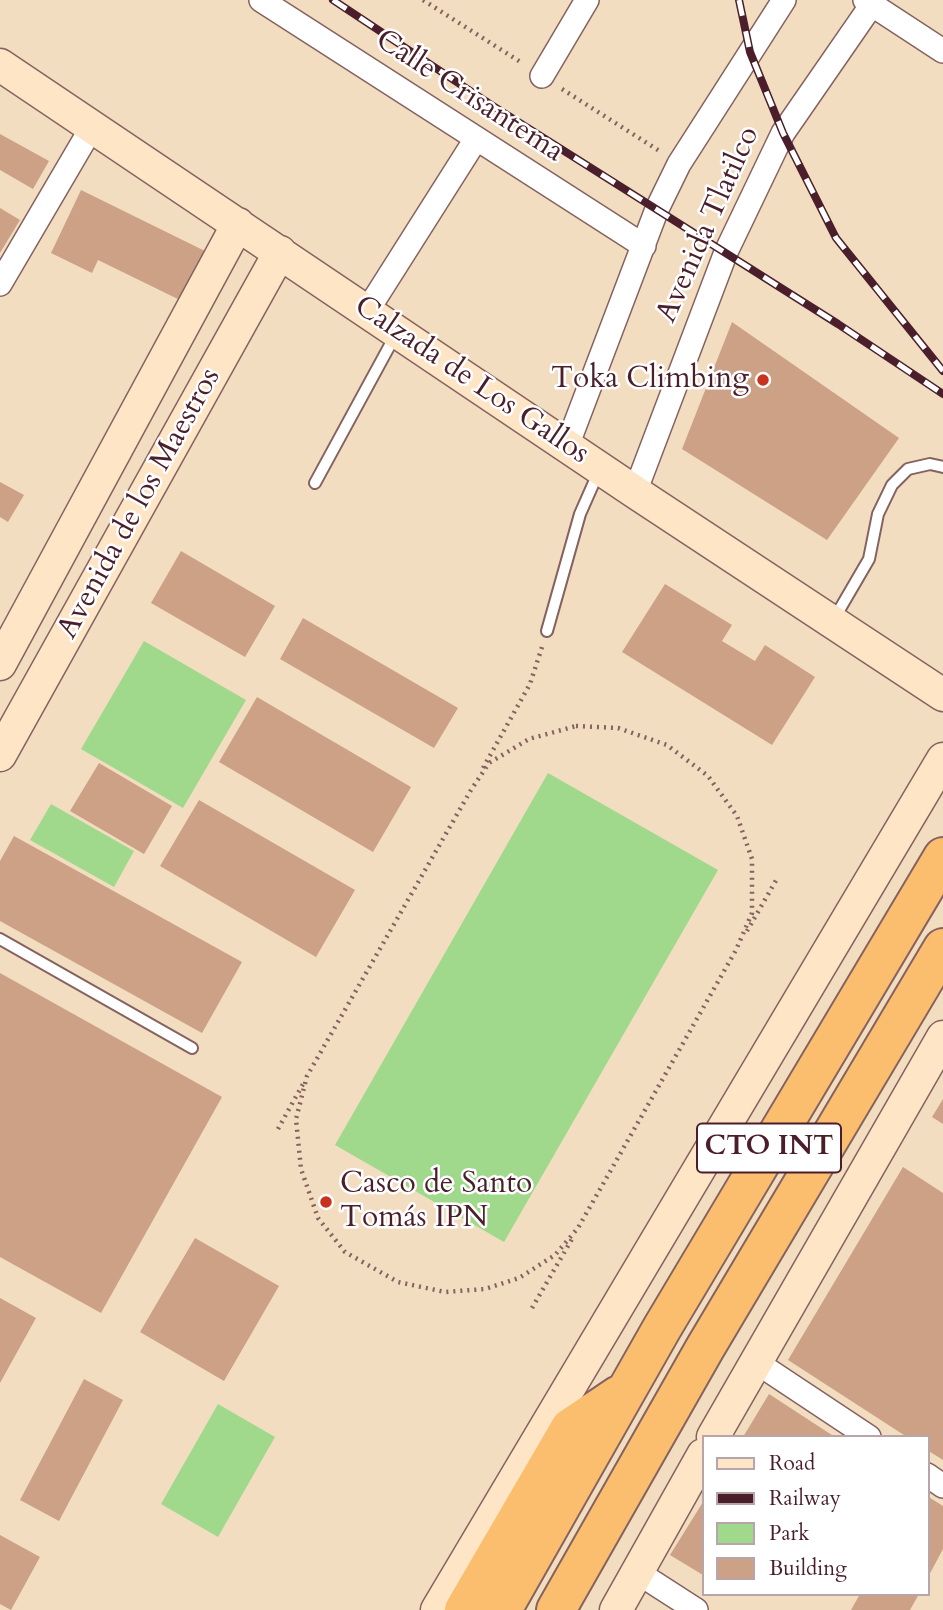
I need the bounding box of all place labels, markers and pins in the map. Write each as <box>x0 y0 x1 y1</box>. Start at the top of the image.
place label: Toka Climbing <box>551 362 749 398</box>
marker: Toka Climbing <box>755 372 771 388</box>
place label: Casco de Santo Tomás IPN <box>340 1167 532 1238</box>
marker: Casco de Santo Tomás IPN <box>318 1194 334 1210</box>

